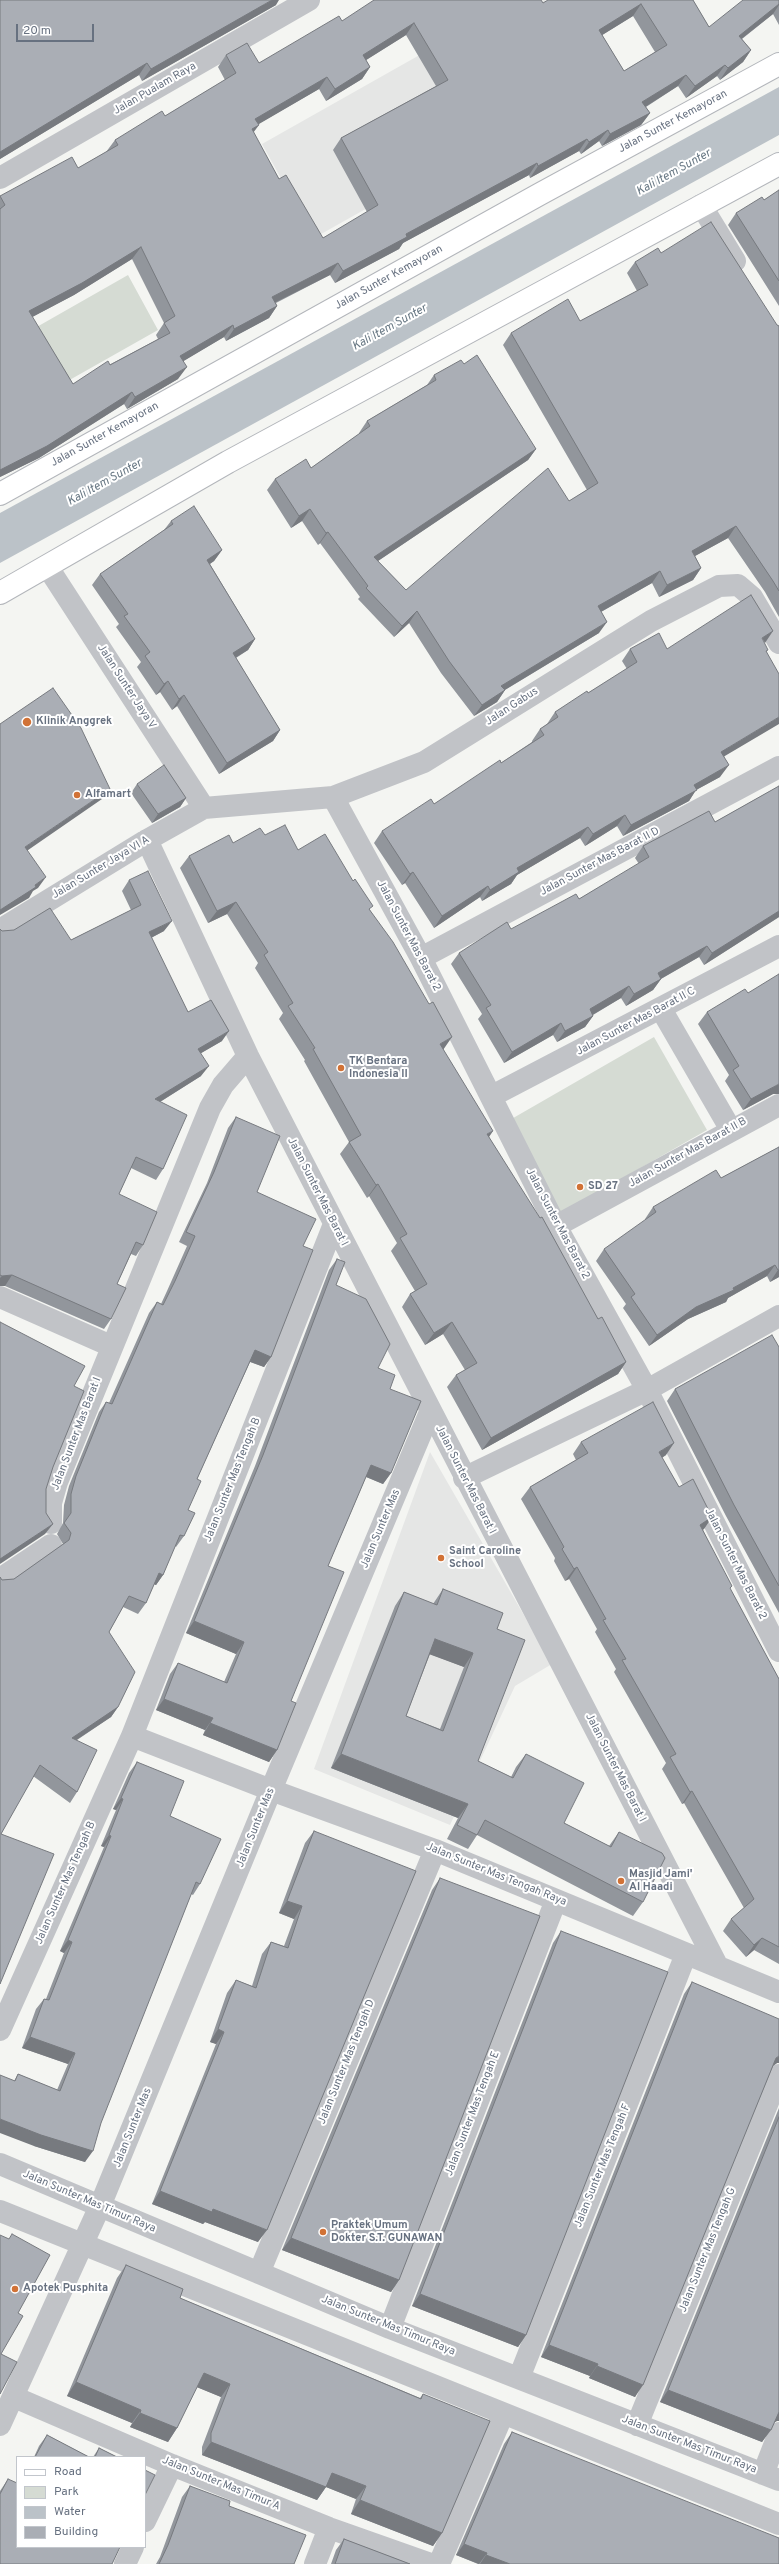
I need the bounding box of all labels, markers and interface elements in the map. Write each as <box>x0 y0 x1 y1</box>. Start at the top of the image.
scale bar <box>18 16 96 42</box>
text: 20 m <box>23 23 51 39</box>
street label: Jalan Pualam Raya <box>111 60 199 118</box>
street label: Jalan Sunter Kemayoran <box>616 88 730 156</box>
water label: Kali Item Sunter <box>634 147 714 199</box>
street label: Jalan Sunter Kemayoran <box>333 243 445 313</box>
water label: Kali Item Sunter <box>350 302 430 354</box>
street label: Jalan Sunter Kemayoran <box>49 400 161 470</box>
water label: Kali Item Sunter <box>65 457 145 509</box>
street label: Jalan Sunter Jaya V <box>94 642 158 732</box>
street label: Jalan Gabus <box>483 685 541 729</box>
place label: Klinik Anggrek <box>36 715 112 729</box>
marker: Klinik Anggrek <box>21 716 33 728</box>
place label: Alfamart <box>85 788 131 802</box>
marker: Alfamart <box>72 790 82 800</box>
street label: Jalan Sunter Mas Barat II D <box>538 825 662 899</box>
street label: Jalan Sunter Jaya VI A <box>50 834 152 902</box>
street label: Jalan Sunter Mas Barat 2 <box>373 878 443 994</box>
street label: Jalan Sunter Mas Barat II C <box>574 985 698 1059</box>
place label: TK Bentara Indonesia II <box>349 1055 408 1081</box>
marker: TK Bentara Indonesia II <box>336 1063 346 1073</box>
street label: Jalan Sunter Mas Barat II B <box>627 1115 749 1191</box>
street label: Jalan Sunter Mas Barat I <box>284 1136 350 1248</box>
street label: Jalan Sunter Mas Barat 2 <box>522 1166 592 1282</box>
place label: SD 27 <box>588 1180 618 1194</box>
marker: SD 27 <box>575 1182 585 1192</box>
street label: Jalan Sunter Mas Barat I <box>49 1376 105 1492</box>
street label: Jalan Sunter Mas Tengah B <box>202 1416 264 1544</box>
street label: Jalan Sunter Mas Barat I <box>432 1424 498 1536</box>
street label: Jalan Sunter Mas <box>358 1487 404 1571</box>
street label: Jalan Sunter Mas Barat 2 <box>701 1506 769 1622</box>
place label: Saint Caroline School <box>449 1545 521 1571</box>
marker: Saint Caroline School <box>436 1553 446 1563</box>
street label: Jalan Sunter Mas Barat I <box>582 1712 648 1824</box>
street label: Jalan Sunter Mas <box>234 1786 278 1870</box>
street label: Jalan Sunter Mas Tengah B <box>33 1820 99 1946</box>
street label: Jalan Sunter Mas Tengah Raya <box>424 1841 568 1909</box>
place label: Masjid Jami' Al Haadi <box>629 1868 693 1894</box>
marker: Masjid Jami' Al Haadi <box>616 1876 626 1886</box>
street label: Jalan Sunter Mas Tengah D <box>316 1998 378 2126</box>
street label: Jalan Sunter Mas Tengah E <box>443 2050 503 2178</box>
street label: Jalan Sunter Mas <box>111 2086 155 2170</box>
street label: Jalan Sunter Mas Tengah F <box>572 2102 634 2230</box>
street label: Jalan Sunter Mas Timur Raya <box>20 2168 158 2236</box>
street label: Jalan Sunter Mas Tengah G <box>677 2186 739 2314</box>
place label: Praktek Umum Dokter S.T. GUNAWAN <box>331 2219 442 2245</box>
marker: Praktek Umum Dokter S.T. GUNAWAN <box>318 2227 328 2237</box>
place label: Apotek Pusphita <box>23 2282 108 2296</box>
marker: Apotek Pusphita <box>10 2284 20 2294</box>
street label: Jalan Sunter Mas Timur Raya <box>319 2293 457 2359</box>
street label: Jalan Sunter Mas Timur Raya <box>620 2413 758 2477</box>
street label: Jalan Sunter Mas Timur A <box>160 2454 282 2514</box>
legend <box>16 2456 146 2548</box>
text: Road <box>54 2464 82 2480</box>
text: Park <box>54 2484 79 2500</box>
text: Water <box>54 2504 86 2520</box>
text: Building <box>54 2524 98 2540</box>

